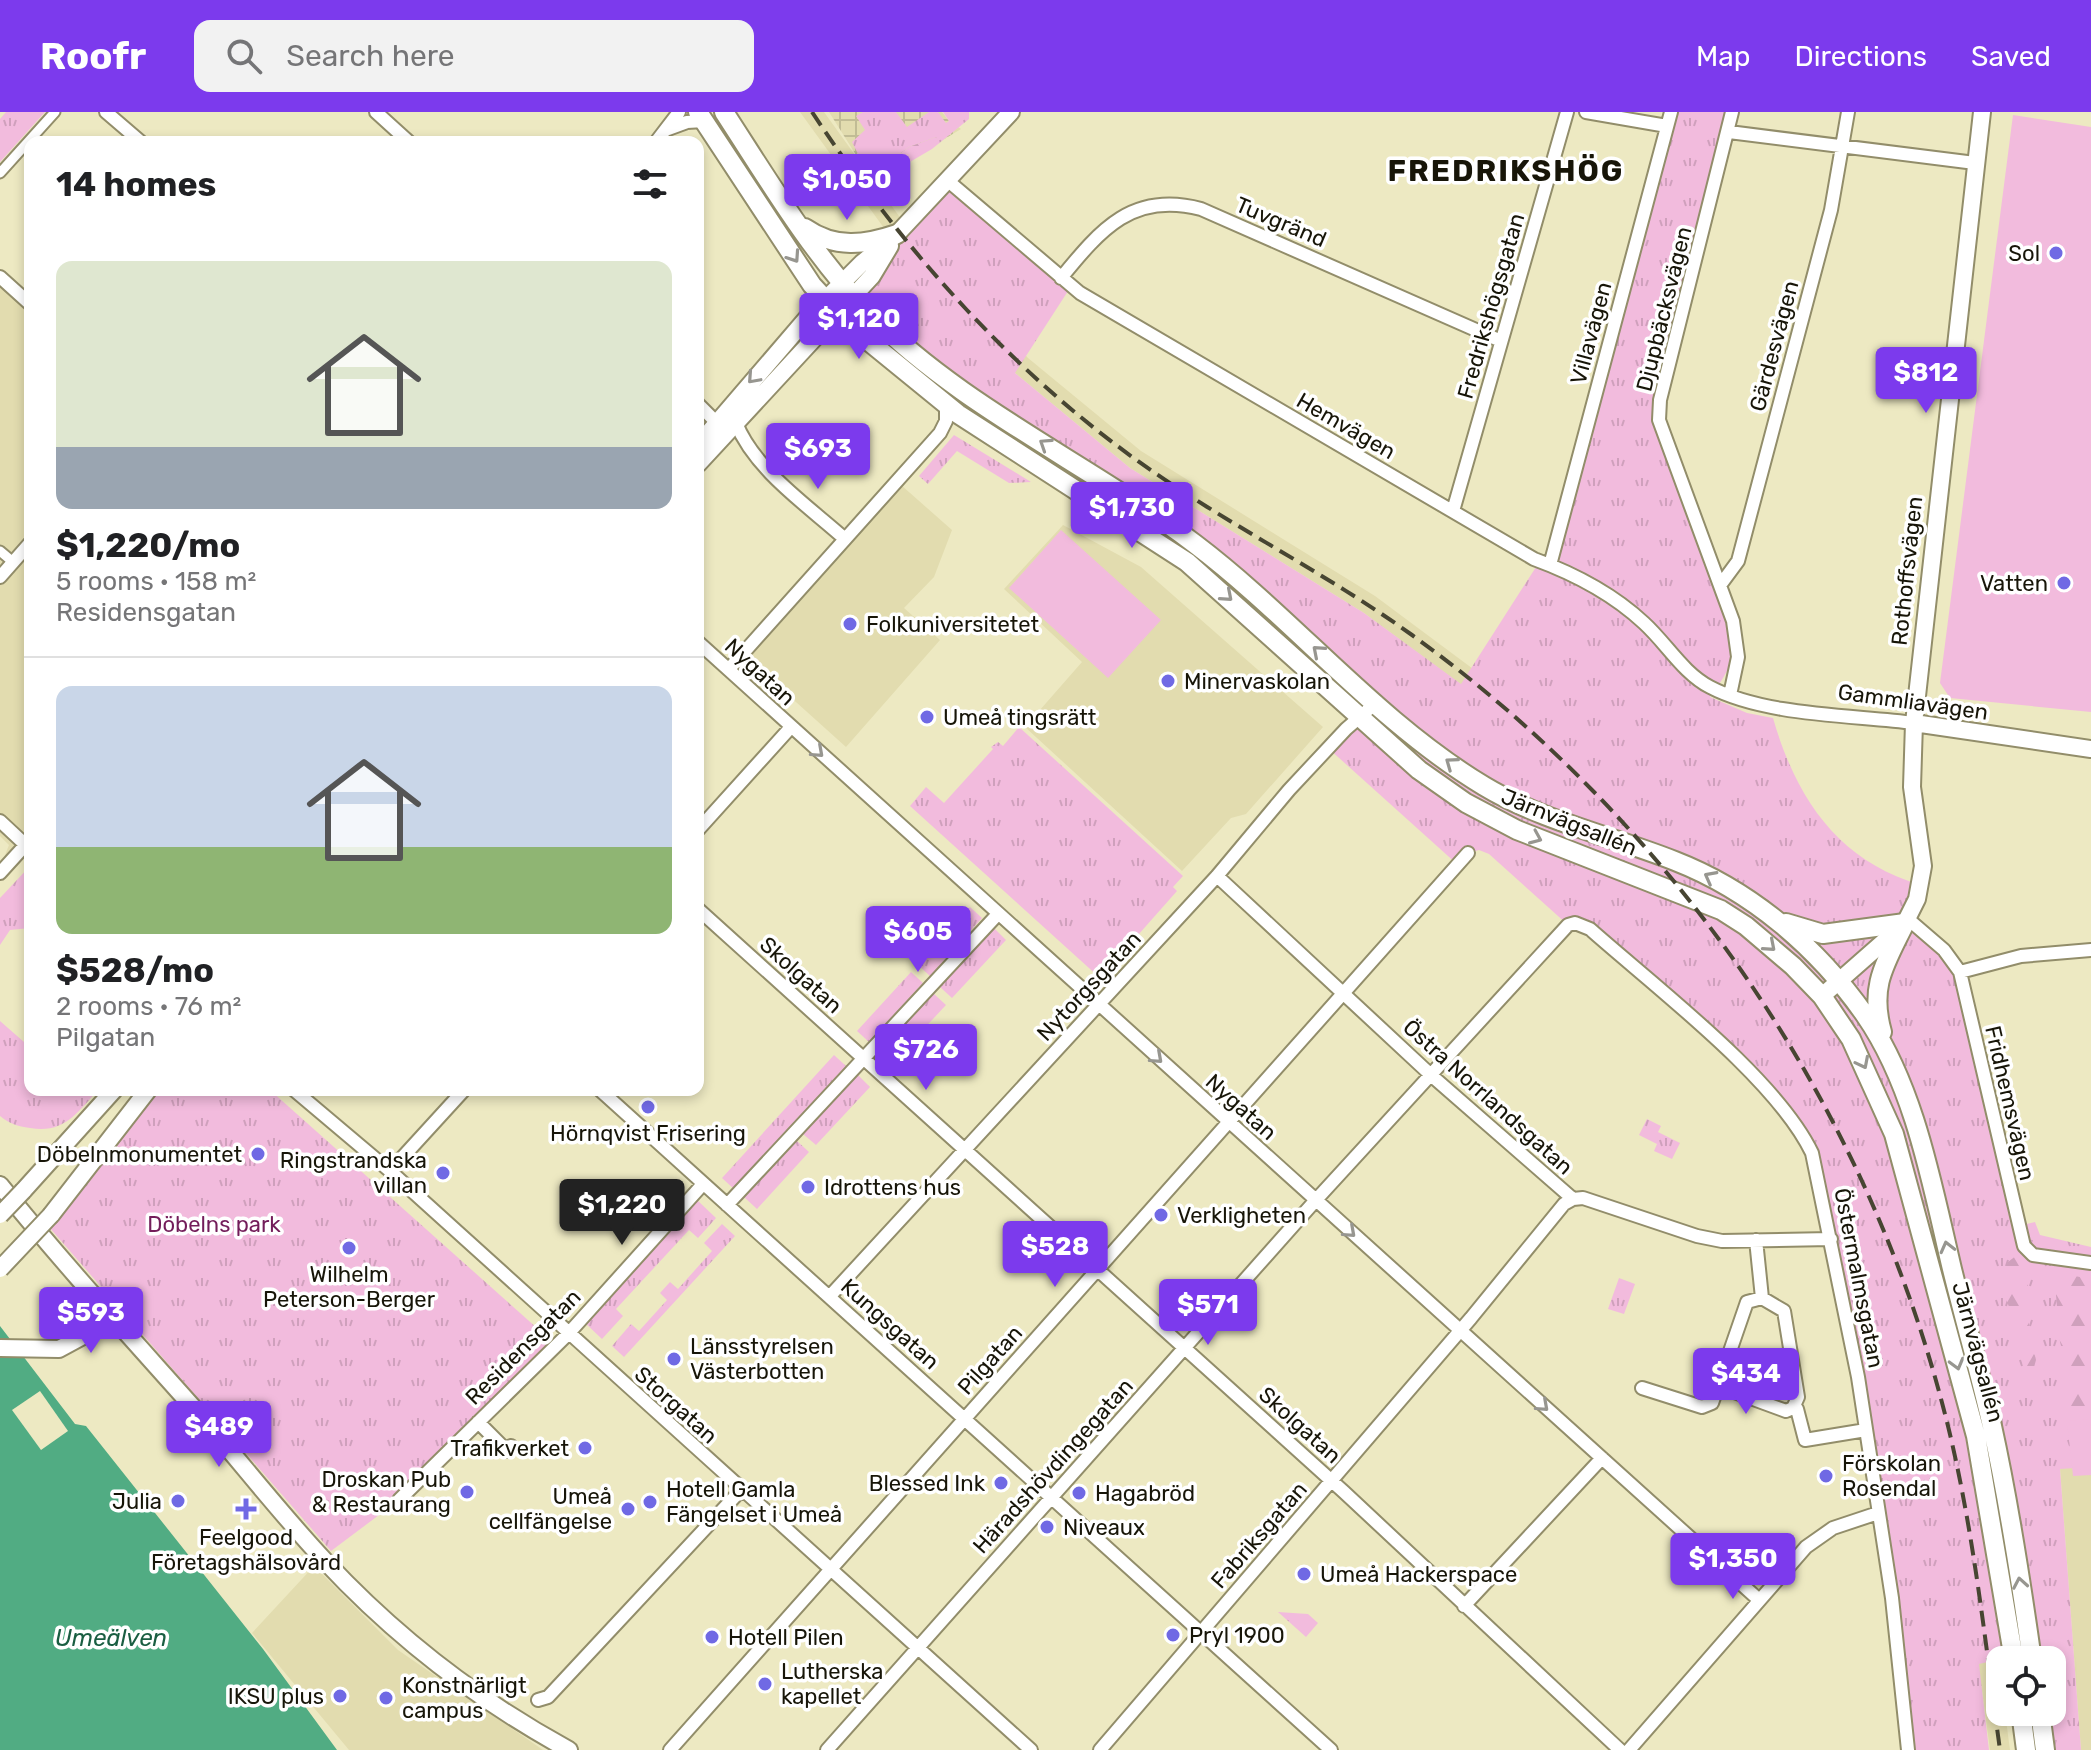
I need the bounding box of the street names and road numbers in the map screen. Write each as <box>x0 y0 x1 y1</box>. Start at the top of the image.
street label: Tuvgränd <box>1232 191 1330 253</box>
street label: Fredrikshögsgatan <box>1452 210 1530 402</box>
street label: Djupbäcksvägen <box>1630 224 1698 394</box>
street label: Gärdesvägen <box>1744 278 1804 414</box>
street label: Villavägen <box>1564 279 1618 387</box>
street label: Hemvägen <box>1292 387 1400 465</box>
street label: Rothoffsvägen <box>1886 495 1928 647</box>
street label: Nygatan <box>719 633 801 711</box>
street label: Gammliavägen <box>1836 678 1990 726</box>
street label: Järnvägsallén <box>1497 782 1641 862</box>
street label: Nytorgsgatan <box>1031 925 1147 1047</box>
street label: Skolgatan <box>754 931 848 1019</box>
street label: Östra Norrlandsgatan <box>1397 1014 1579 1180</box>
street label: Fridhemsvägen <box>1979 1023 2041 1183</box>
street label: Nygatan <box>1200 1068 1282 1146</box>
street label: Östermalmsgatan <box>1828 1186 1890 1370</box>
street label: Kungsgatan <box>835 1273 945 1375</box>
street label: Järnvägsallén <box>1946 1279 2010 1425</box>
street label: Residensgatan <box>460 1284 586 1410</box>
street label: Pilgatan <box>952 1320 1028 1400</box>
street label: Storgatan <box>629 1361 723 1449</box>
street label: Häradshövdingegatan <box>967 1373 1139 1559</box>
street label: Skolgatan <box>1253 1381 1347 1469</box>
street label: Fabriksgatan <box>1205 1476 1313 1594</box>

